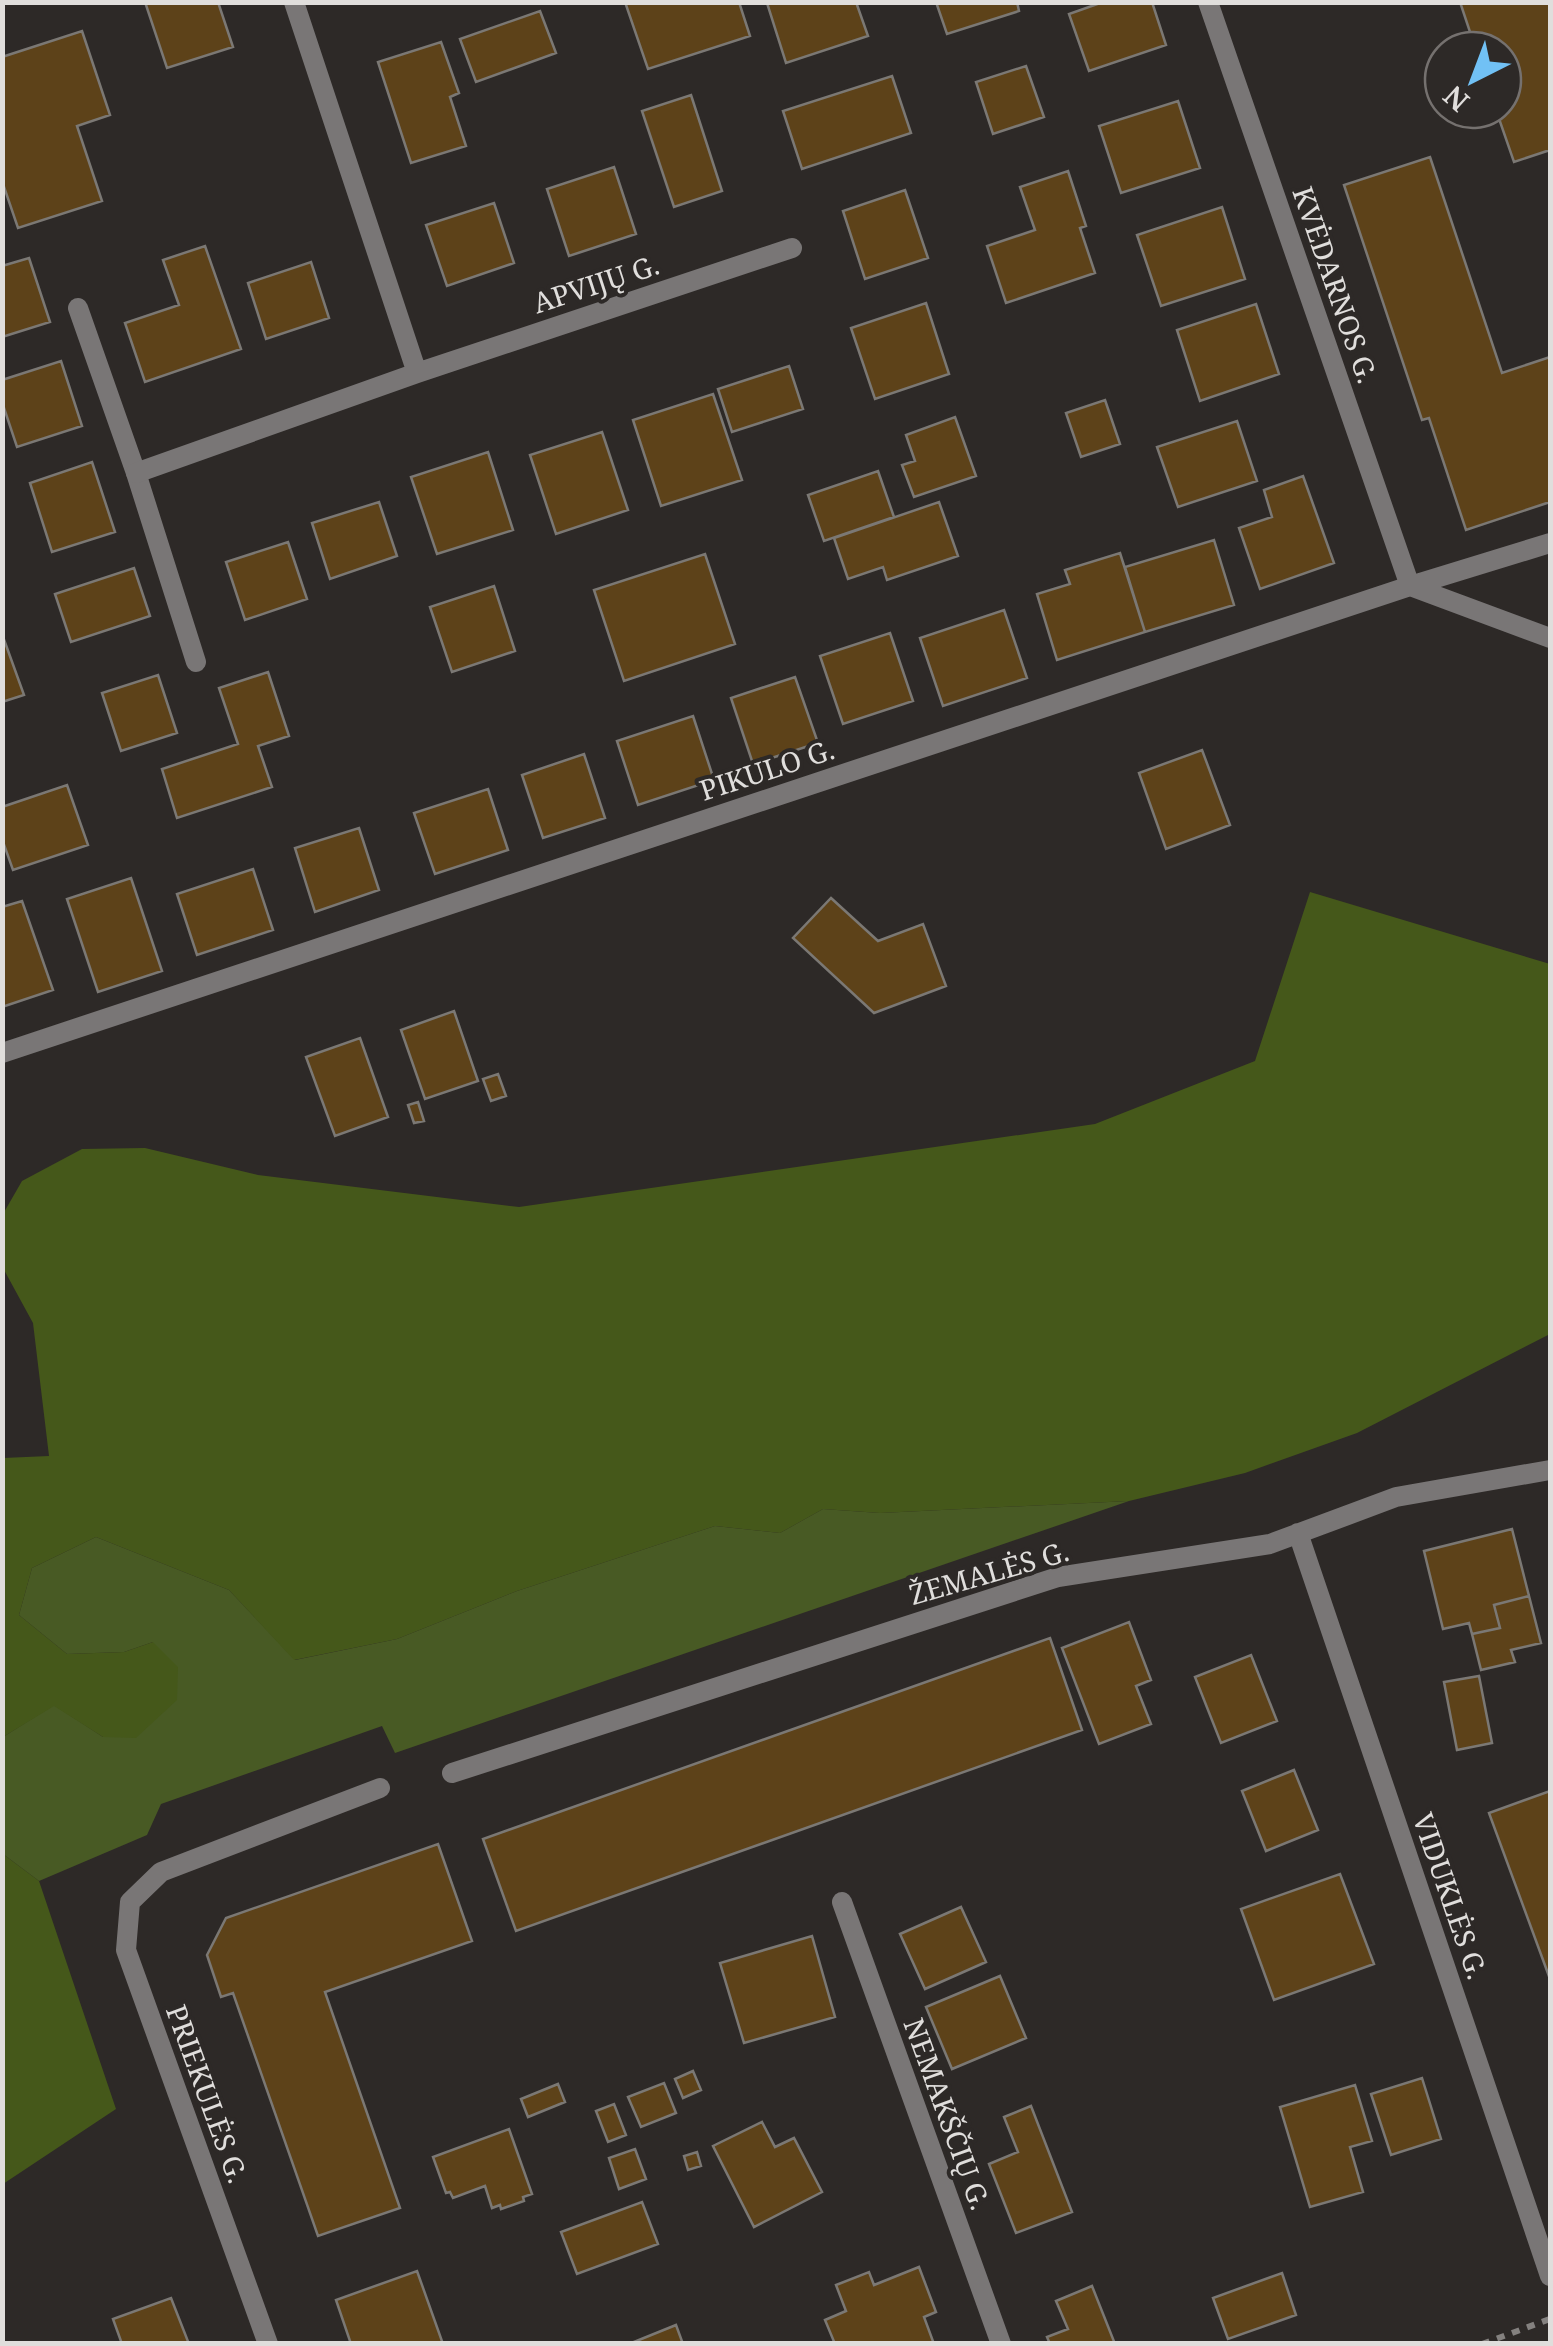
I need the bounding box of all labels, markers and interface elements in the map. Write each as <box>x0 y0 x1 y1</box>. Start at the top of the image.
north arrow <box>1423 30 1523 130</box>
text: N <box>1435 78 1477 121</box>
street label: KVĖDARNOS G. <box>1285 181 1387 388</box>
street label: APVIJŲ G. <box>528 245 664 321</box>
street label: PIKULO G. <box>695 729 839 809</box>
street label: ŽEMALĖS G. <box>904 1531 1073 1613</box>
street label: VIDUKLĖS G. <box>1405 1807 1497 1984</box>
street label: PRIEKULĖS G. <box>158 1999 258 2188</box>
street label: NEMAKŠČIŲ G. <box>896 2012 1000 2215</box>

